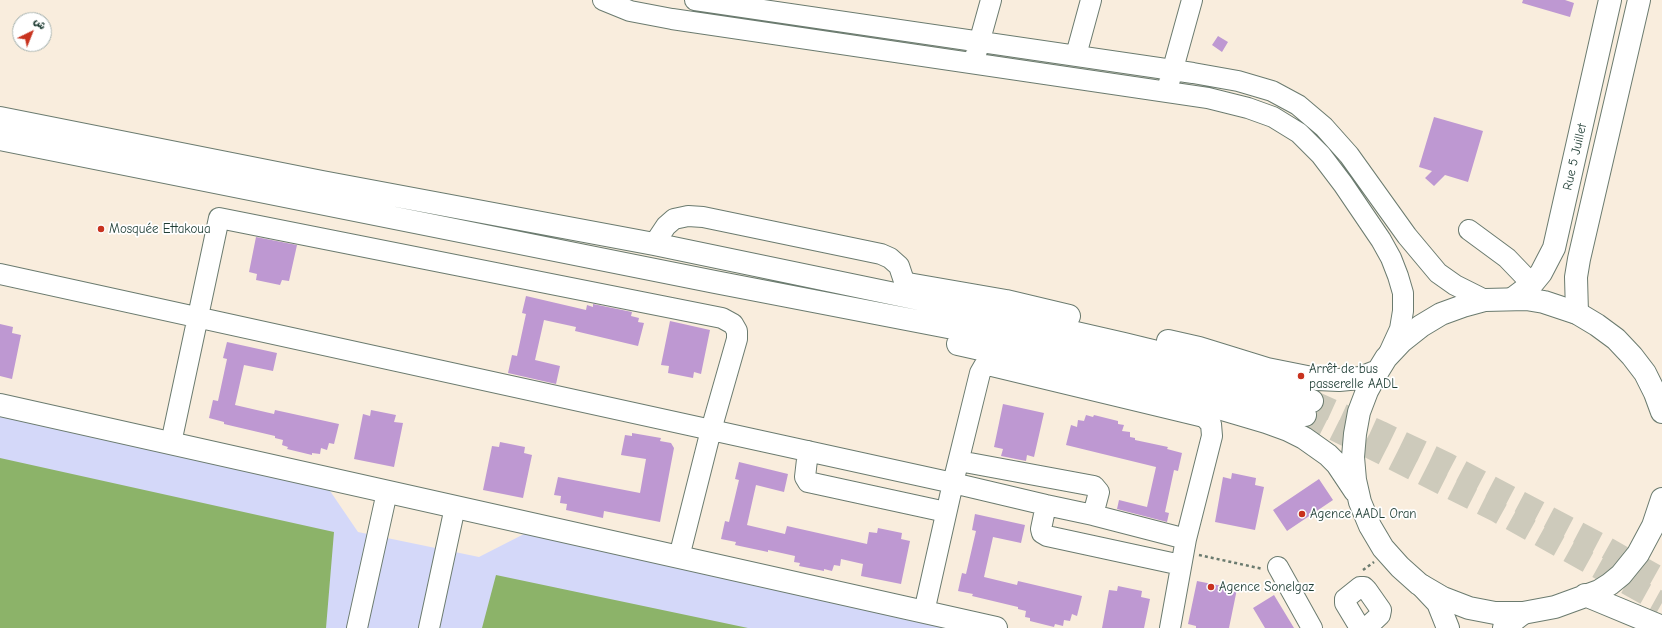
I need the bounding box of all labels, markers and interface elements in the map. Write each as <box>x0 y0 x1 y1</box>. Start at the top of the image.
north arrow <box>12 12 52 52</box>
text: ش <box>31 15 49 32</box>
street label: Rue 5 Juillet <box>1560 122 1590 192</box>
place label: Mosquée Ettakoua <box>109 221 211 237</box>
marker: Mosquée Ettakoua <box>96 224 106 234</box>
place label: Arrêt de bus passerelle AADL <box>1309 361 1398 392</box>
marker: Arrêt de bus passerelle AADL <box>1296 371 1306 381</box>
place label: Agence AADL Oran <box>1310 506 1417 522</box>
marker: Agence AADL Oran <box>1297 509 1307 519</box>
place label: Agence Sonelgaz <box>1219 579 1314 595</box>
marker: Agence Sonelgaz <box>1206 582 1216 592</box>

